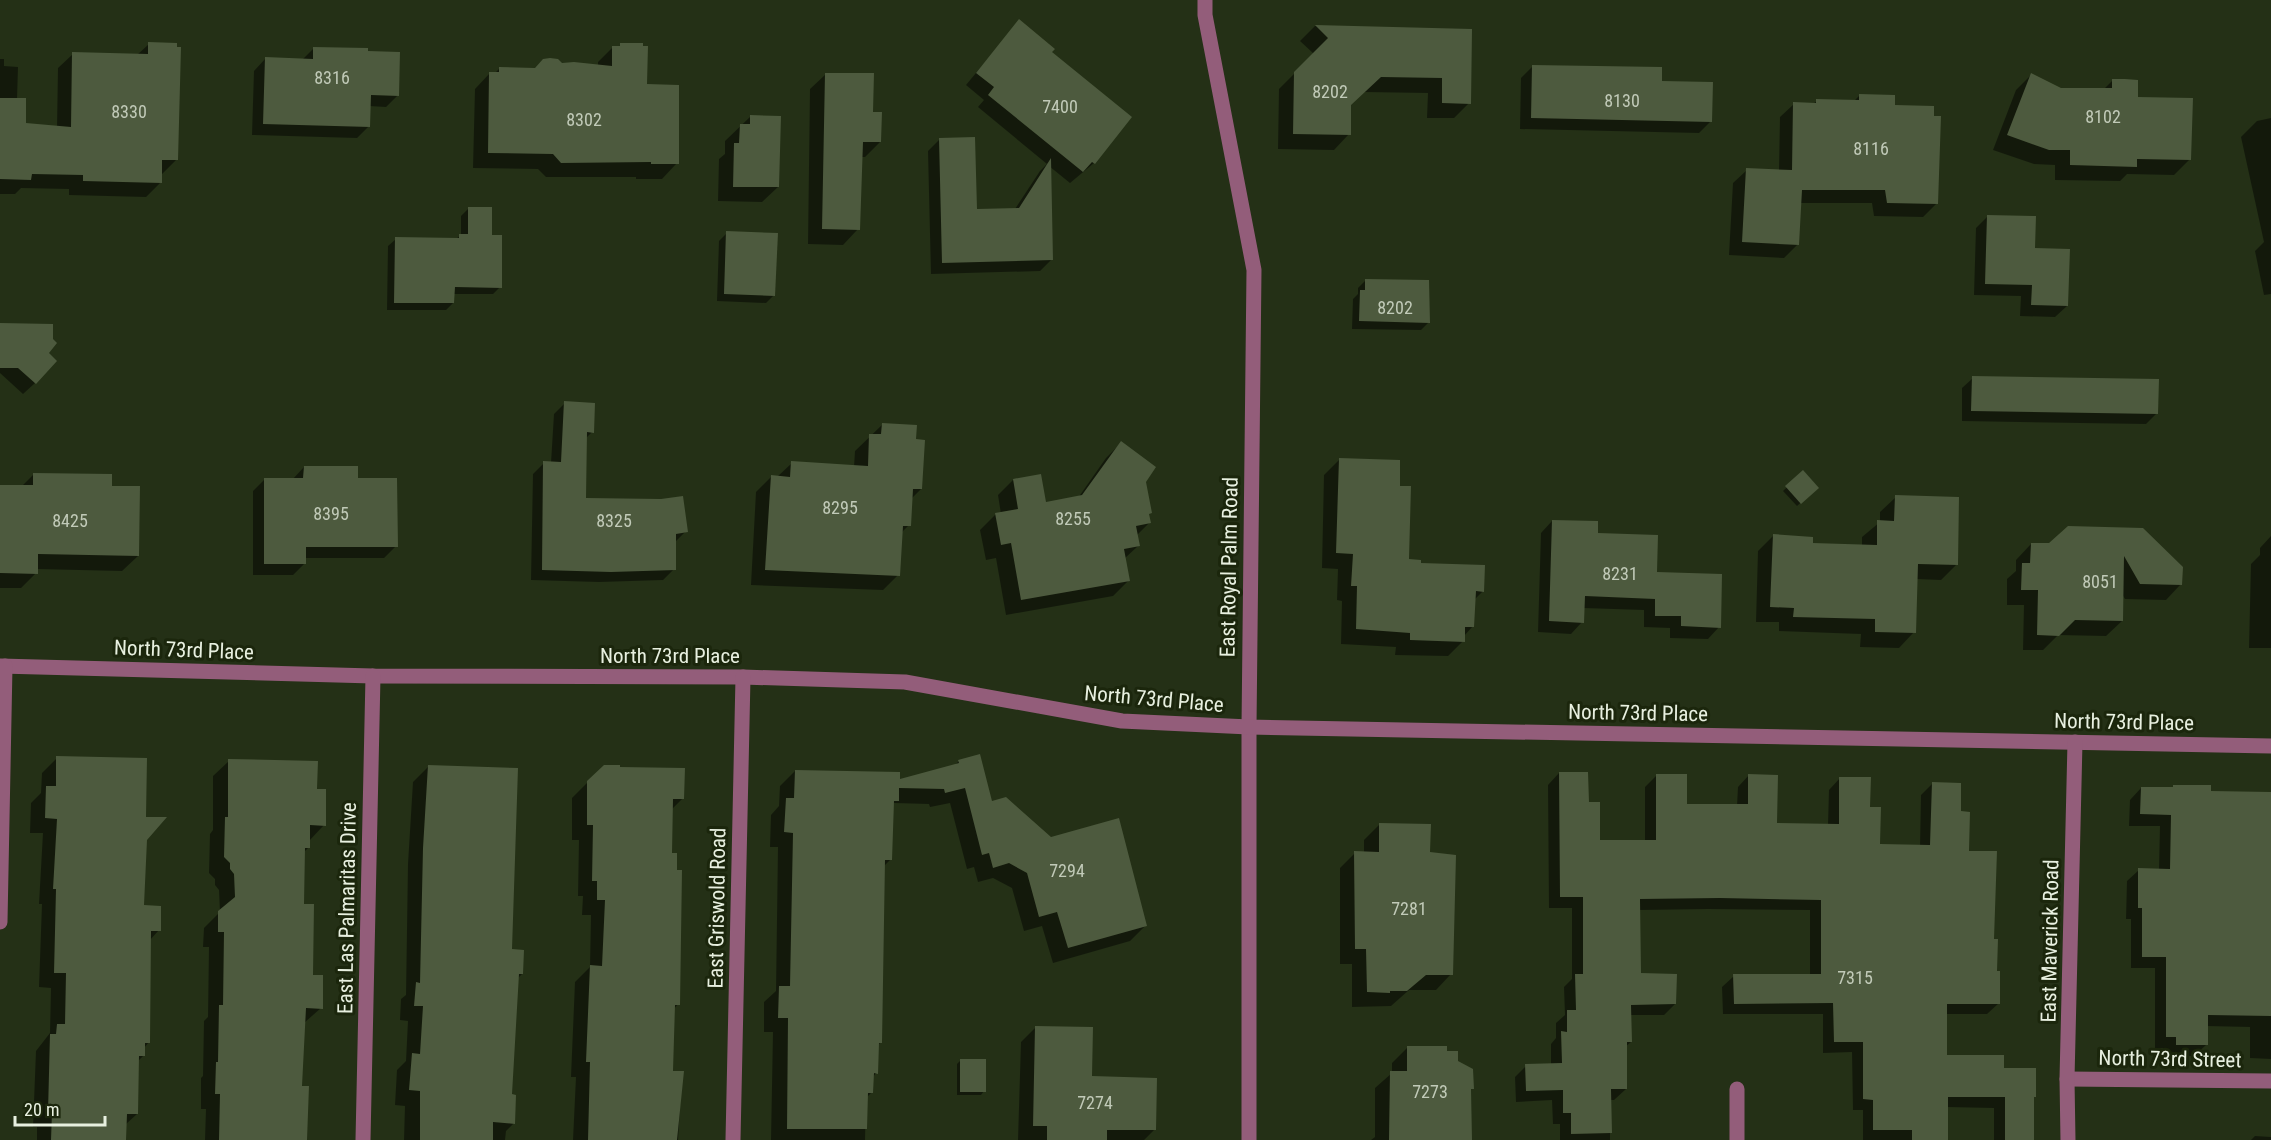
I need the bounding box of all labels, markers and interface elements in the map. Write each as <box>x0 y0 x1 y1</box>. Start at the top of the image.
house number: 8316 <box>314 67 350 88</box>
house number: 8202 <box>1312 81 1348 102</box>
house number: 8130 <box>1604 90 1640 111</box>
house number: 7400 <box>1042 96 1078 117</box>
house number: 8330 <box>111 101 147 122</box>
house number: 8102 <box>2085 106 2121 127</box>
house number: 8302 <box>566 109 602 130</box>
house number: 8116 <box>1853 138 1889 159</box>
house number: 8202 <box>1377 297 1413 318</box>
street label: East Royal Palm Road <box>1215 477 1243 657</box>
house number: 8295 <box>822 497 858 518</box>
house number: 8395 <box>313 503 349 524</box>
house number: 8255 <box>1055 508 1091 529</box>
house number: 8425 <box>52 510 88 531</box>
house number: 8325 <box>596 510 632 531</box>
house number: 8231 <box>1602 563 1638 584</box>
house number: 8051 <box>2082 571 2118 592</box>
street label: North 73rd Place <box>114 636 254 664</box>
street label: North 73rd Place <box>600 644 740 668</box>
street label: North 73rd Place <box>1083 681 1225 717</box>
street label: North 73rd Place <box>1568 700 1708 726</box>
street label: North 73rd Place <box>2054 709 2194 735</box>
street label: East Las Palmaritas Drive <box>333 802 361 1014</box>
street label: East Griswold Road <box>704 827 730 989</box>
street label: East Maverick Road <box>2037 859 2063 1023</box>
house number: 7294 <box>1049 860 1085 881</box>
house number: 7281 <box>1391 898 1427 919</box>
house number: 7315 <box>1837 967 1873 988</box>
street label: North 73rd Street <box>2098 1046 2242 1072</box>
house number: 7273 <box>1412 1081 1448 1102</box>
scale bar <box>15 1089 105 1127</box>
house number: 7274 <box>1077 1092 1113 1113</box>
text: 20 m <box>24 1099 59 1120</box>

